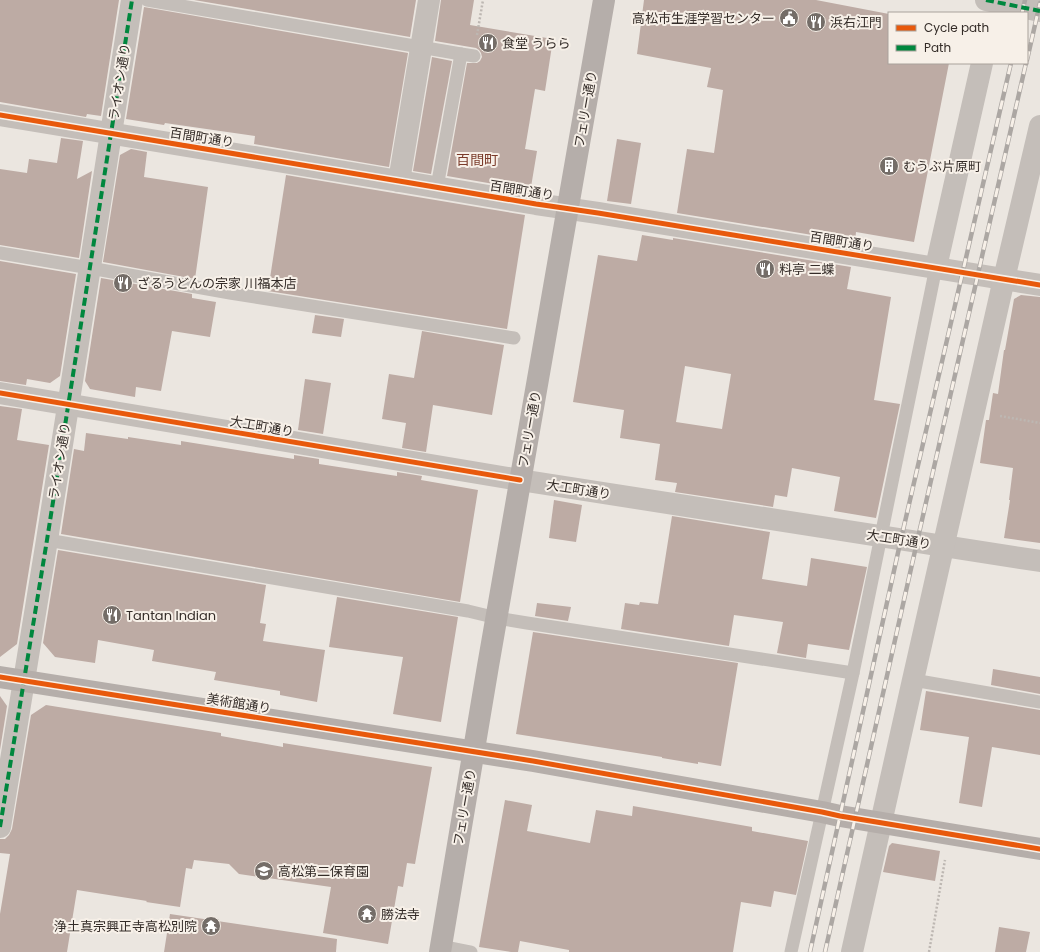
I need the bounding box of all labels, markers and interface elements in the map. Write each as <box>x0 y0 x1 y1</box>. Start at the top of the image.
public building icon: 高松市生涯学習センター <box>778 7 800 29</box>
place label: 高松市生涯学習センター <box>632 9 775 28</box>
restaurant icon: 浜右江門 <box>805 11 827 33</box>
legend <box>888 12 1028 64</box>
place label: 浜右江門 <box>830 13 882 32</box>
text: Cycle path <box>924 19 989 36</box>
restaurant icon: 食堂 うらら <box>477 32 499 54</box>
place label: 食堂 うらら <box>502 34 570 53</box>
text: Path <box>924 39 951 56</box>
street label: ライオン通り <box>104 42 135 122</box>
street label: フェリー通り <box>569 69 602 149</box>
street label: 百間町通り <box>168 123 236 152</box>
district label: 百間町 <box>456 150 498 170</box>
building icon: むうぶ片原町 <box>878 155 900 177</box>
place label: むうぶ片原町 <box>903 157 981 176</box>
street label: 百間町通り <box>488 176 556 205</box>
street label: 百間町通り <box>808 227 876 256</box>
restaurant icon: 料亭 二蝶 <box>754 258 776 280</box>
place label: 料亭 二蝶 <box>779 260 834 279</box>
restaurant icon: ざるうどんの宗家 川福本店 <box>112 272 134 294</box>
place label: ざるうどんの宗家 川福本店 <box>137 274 296 293</box>
street label: フェリー通り <box>513 389 546 469</box>
street label: 大工町通り <box>228 411 296 441</box>
street label: ライオン通り <box>44 421 75 501</box>
street label: 大工町通り <box>545 475 613 504</box>
street label: 大工町通り <box>865 525 933 554</box>
restaurant icon: Tantan Indian <box>101 604 123 626</box>
place label: Tantan Indian <box>126 606 216 625</box>
street label: 美術館通り <box>205 689 273 718</box>
street label: フェリー通り <box>448 767 481 847</box>
school or university icon: 高松第二保育園 <box>253 860 275 882</box>
place label: 高松第二保育園 <box>278 862 369 881</box>
temple icon: 勝法寺 <box>356 903 378 925</box>
place label: 勝法寺 <box>381 905 420 924</box>
temple icon: 浄土真宗興正寺高松別院 <box>200 915 222 937</box>
place label: 浄土真宗興正寺高松別院 <box>54 917 197 936</box>

